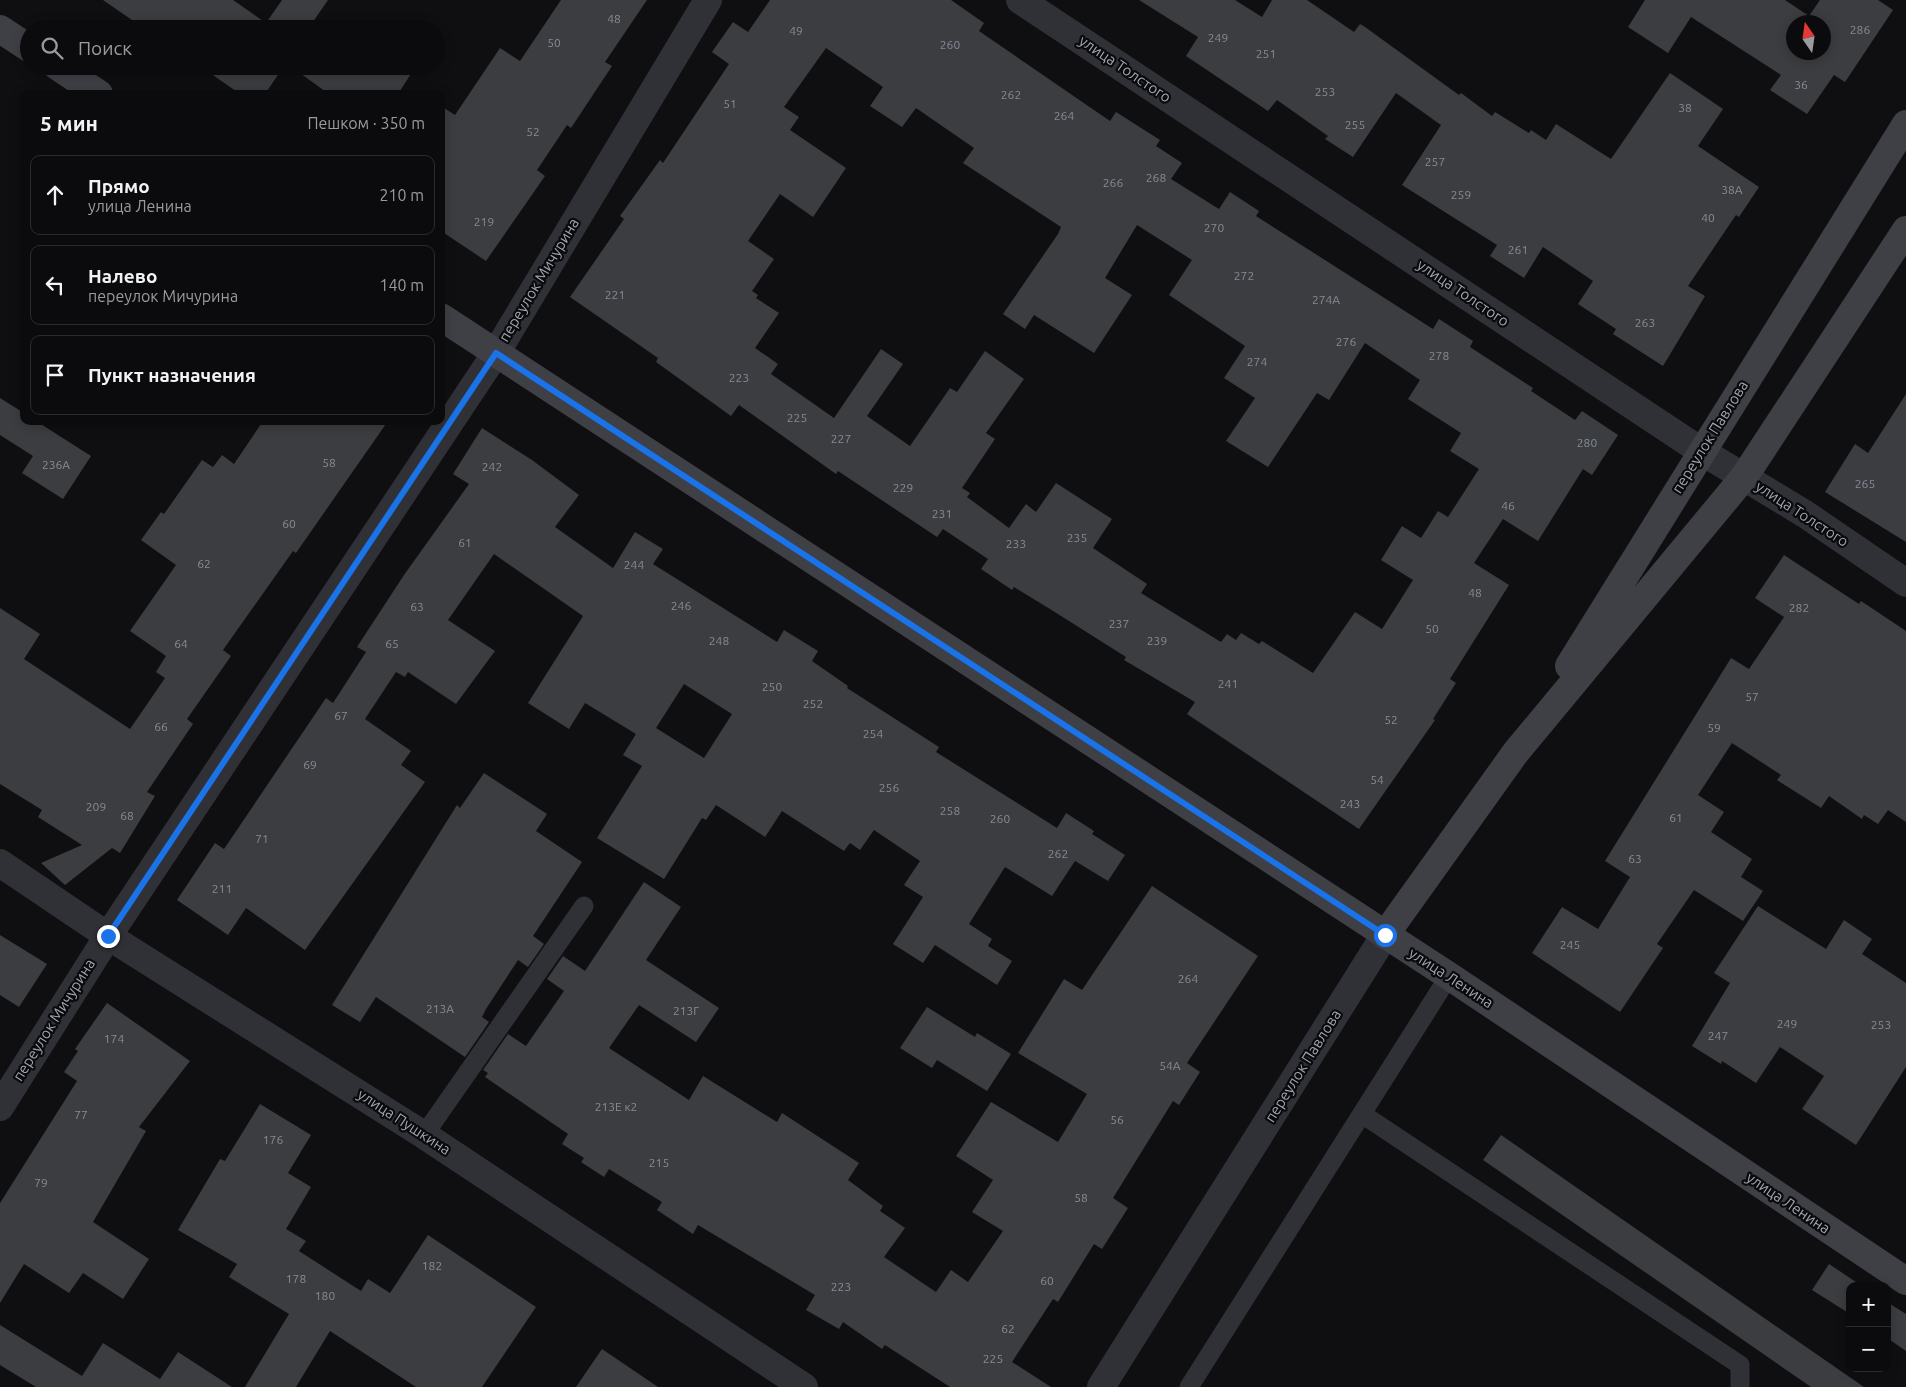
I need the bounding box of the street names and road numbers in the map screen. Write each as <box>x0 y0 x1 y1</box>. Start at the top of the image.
street label: улица Толстого <box>1076 32 1174 106</box>
street label: переулок Мичурина <box>495 215 582 344</box>
street label: улица Толстого <box>1414 256 1512 330</box>
street label: переулок Павлова <box>1668 377 1751 496</box>
street label: улица Толстого <box>1753 477 1852 550</box>
street label: улица Ленина <box>1406 944 1497 1011</box>
street label: переулок Мичурина <box>9 956 98 1084</box>
street label: переулок Павлова <box>1261 1006 1344 1125</box>
street label: улица Пушкина <box>355 1085 454 1158</box>
street label: улица Ленина <box>1743 1168 1833 1237</box>

